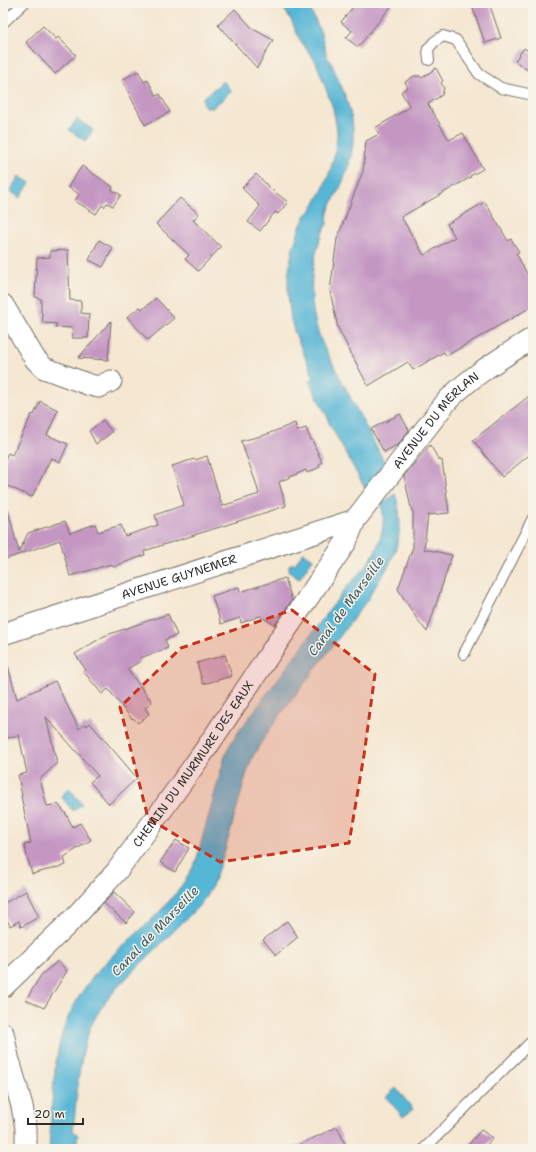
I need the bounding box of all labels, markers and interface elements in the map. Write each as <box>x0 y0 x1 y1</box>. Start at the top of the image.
street label: AVENUE DU MERLAN <box>389 368 482 472</box>
street label: AVENUE GUYNEMER <box>119 551 239 603</box>
water label: Canal de Marseille <box>304 553 388 659</box>
street label: CHEMIN DU MURMURE DES EAUX <box>129 678 257 850</box>
water label: Canal de Marseille <box>107 882 203 980</box>
scale bar <box>28 1100 83 1126</box>
text: 20 m <box>34 1106 65 1122</box>

